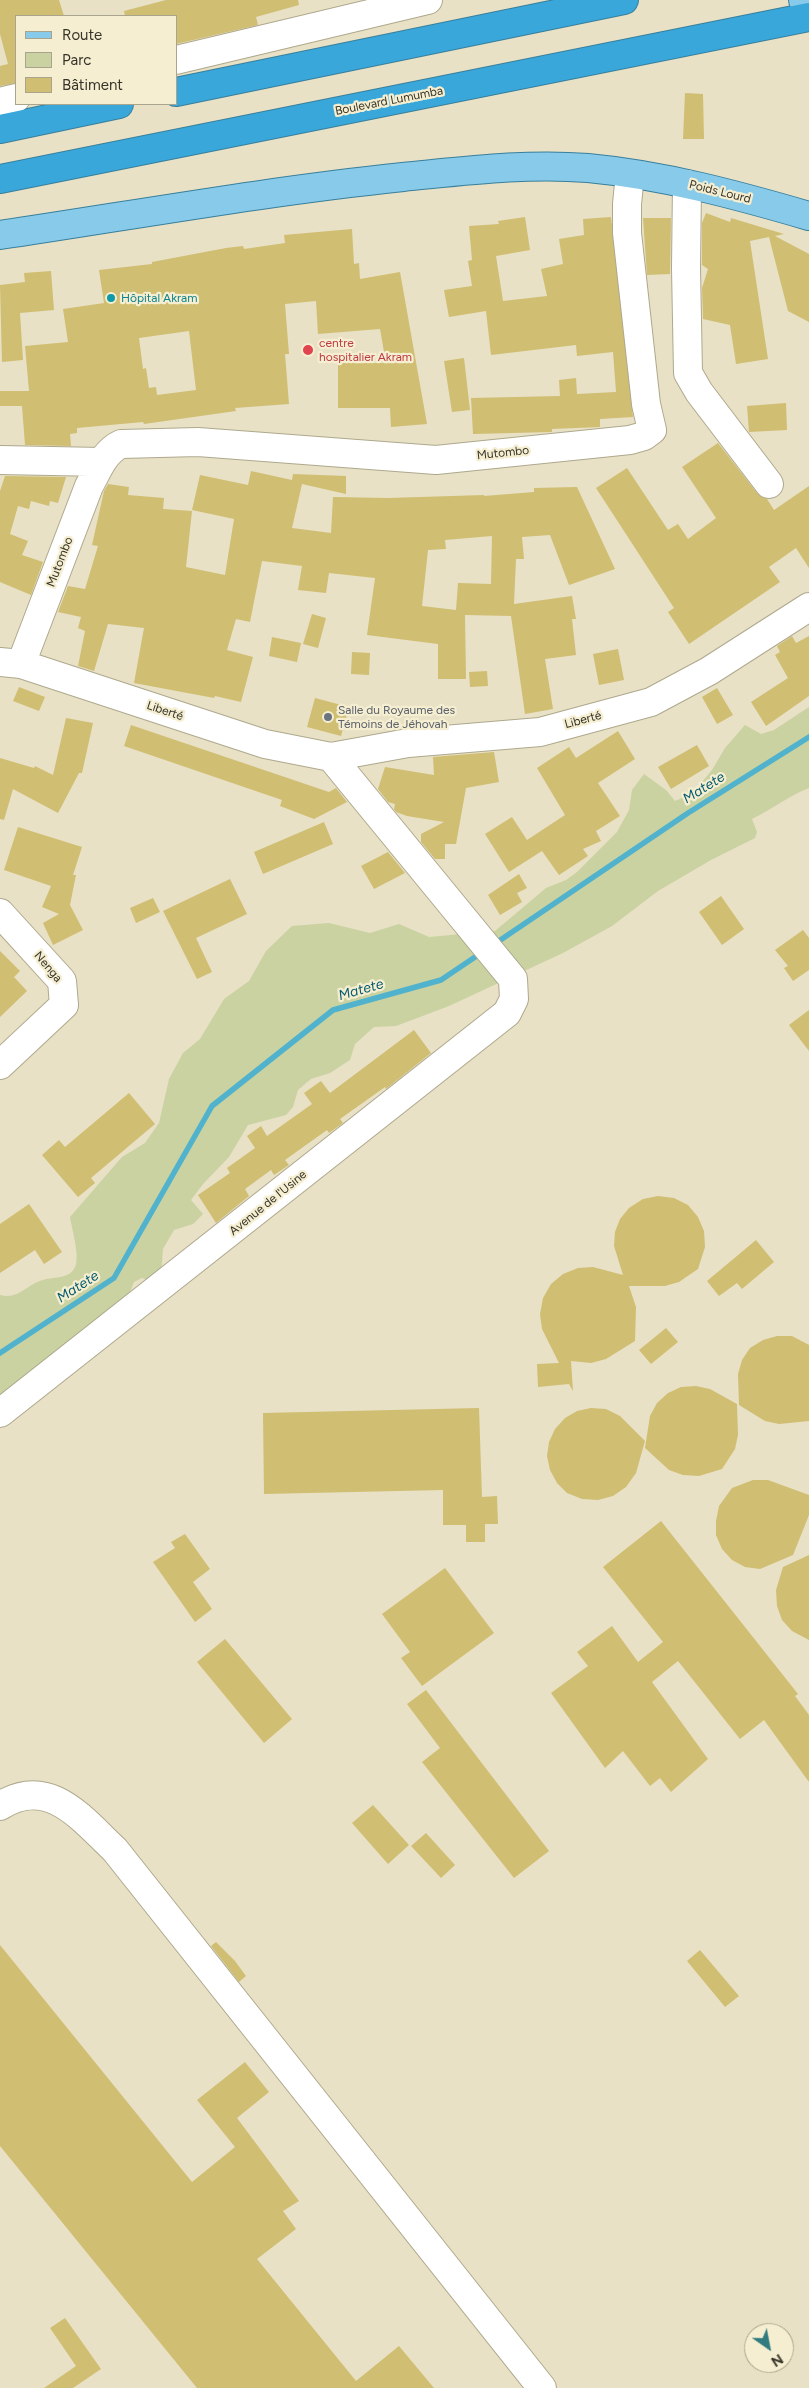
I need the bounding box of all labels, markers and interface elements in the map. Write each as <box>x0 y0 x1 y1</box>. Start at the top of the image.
legend <box>15 15 178 105</box>
text: Route <box>62 26 102 44</box>
text: Parc <box>62 51 91 69</box>
text: Bâtiment <box>62 76 123 94</box>
street label: Boulevard Lumumba <box>334 83 444 119</box>
street label: Poids Lourd <box>688 177 752 207</box>
place label: Hôpital Akram <box>121 291 197 305</box>
marker: Hôpital Akram <box>105 292 117 304</box>
place label: centre hospitalier Akram <box>319 336 412 364</box>
marker: centre hospitalier Akram <box>301 343 315 357</box>
street label: Mutombo <box>476 443 530 463</box>
street label: Mutombo <box>44 535 76 589</box>
street label: Liberté <box>145 698 185 724</box>
place label: Salle du Royaume des Témoins de Jéhovah <box>338 703 455 731</box>
street label: Liberté <box>563 708 603 732</box>
marker: Salle du Royaume des Témoins de Jéhovah <box>322 711 334 723</box>
water label: Matete <box>680 769 728 807</box>
street label: Nenga <box>31 949 65 985</box>
water label: Matete <box>337 976 385 1004</box>
street label: Avenue de l'Usine <box>226 1167 310 1239</box>
water label: Matete <box>54 1267 102 1307</box>
north arrow <box>744 2323 794 2373</box>
text: N <box>768 2350 786 2370</box>

